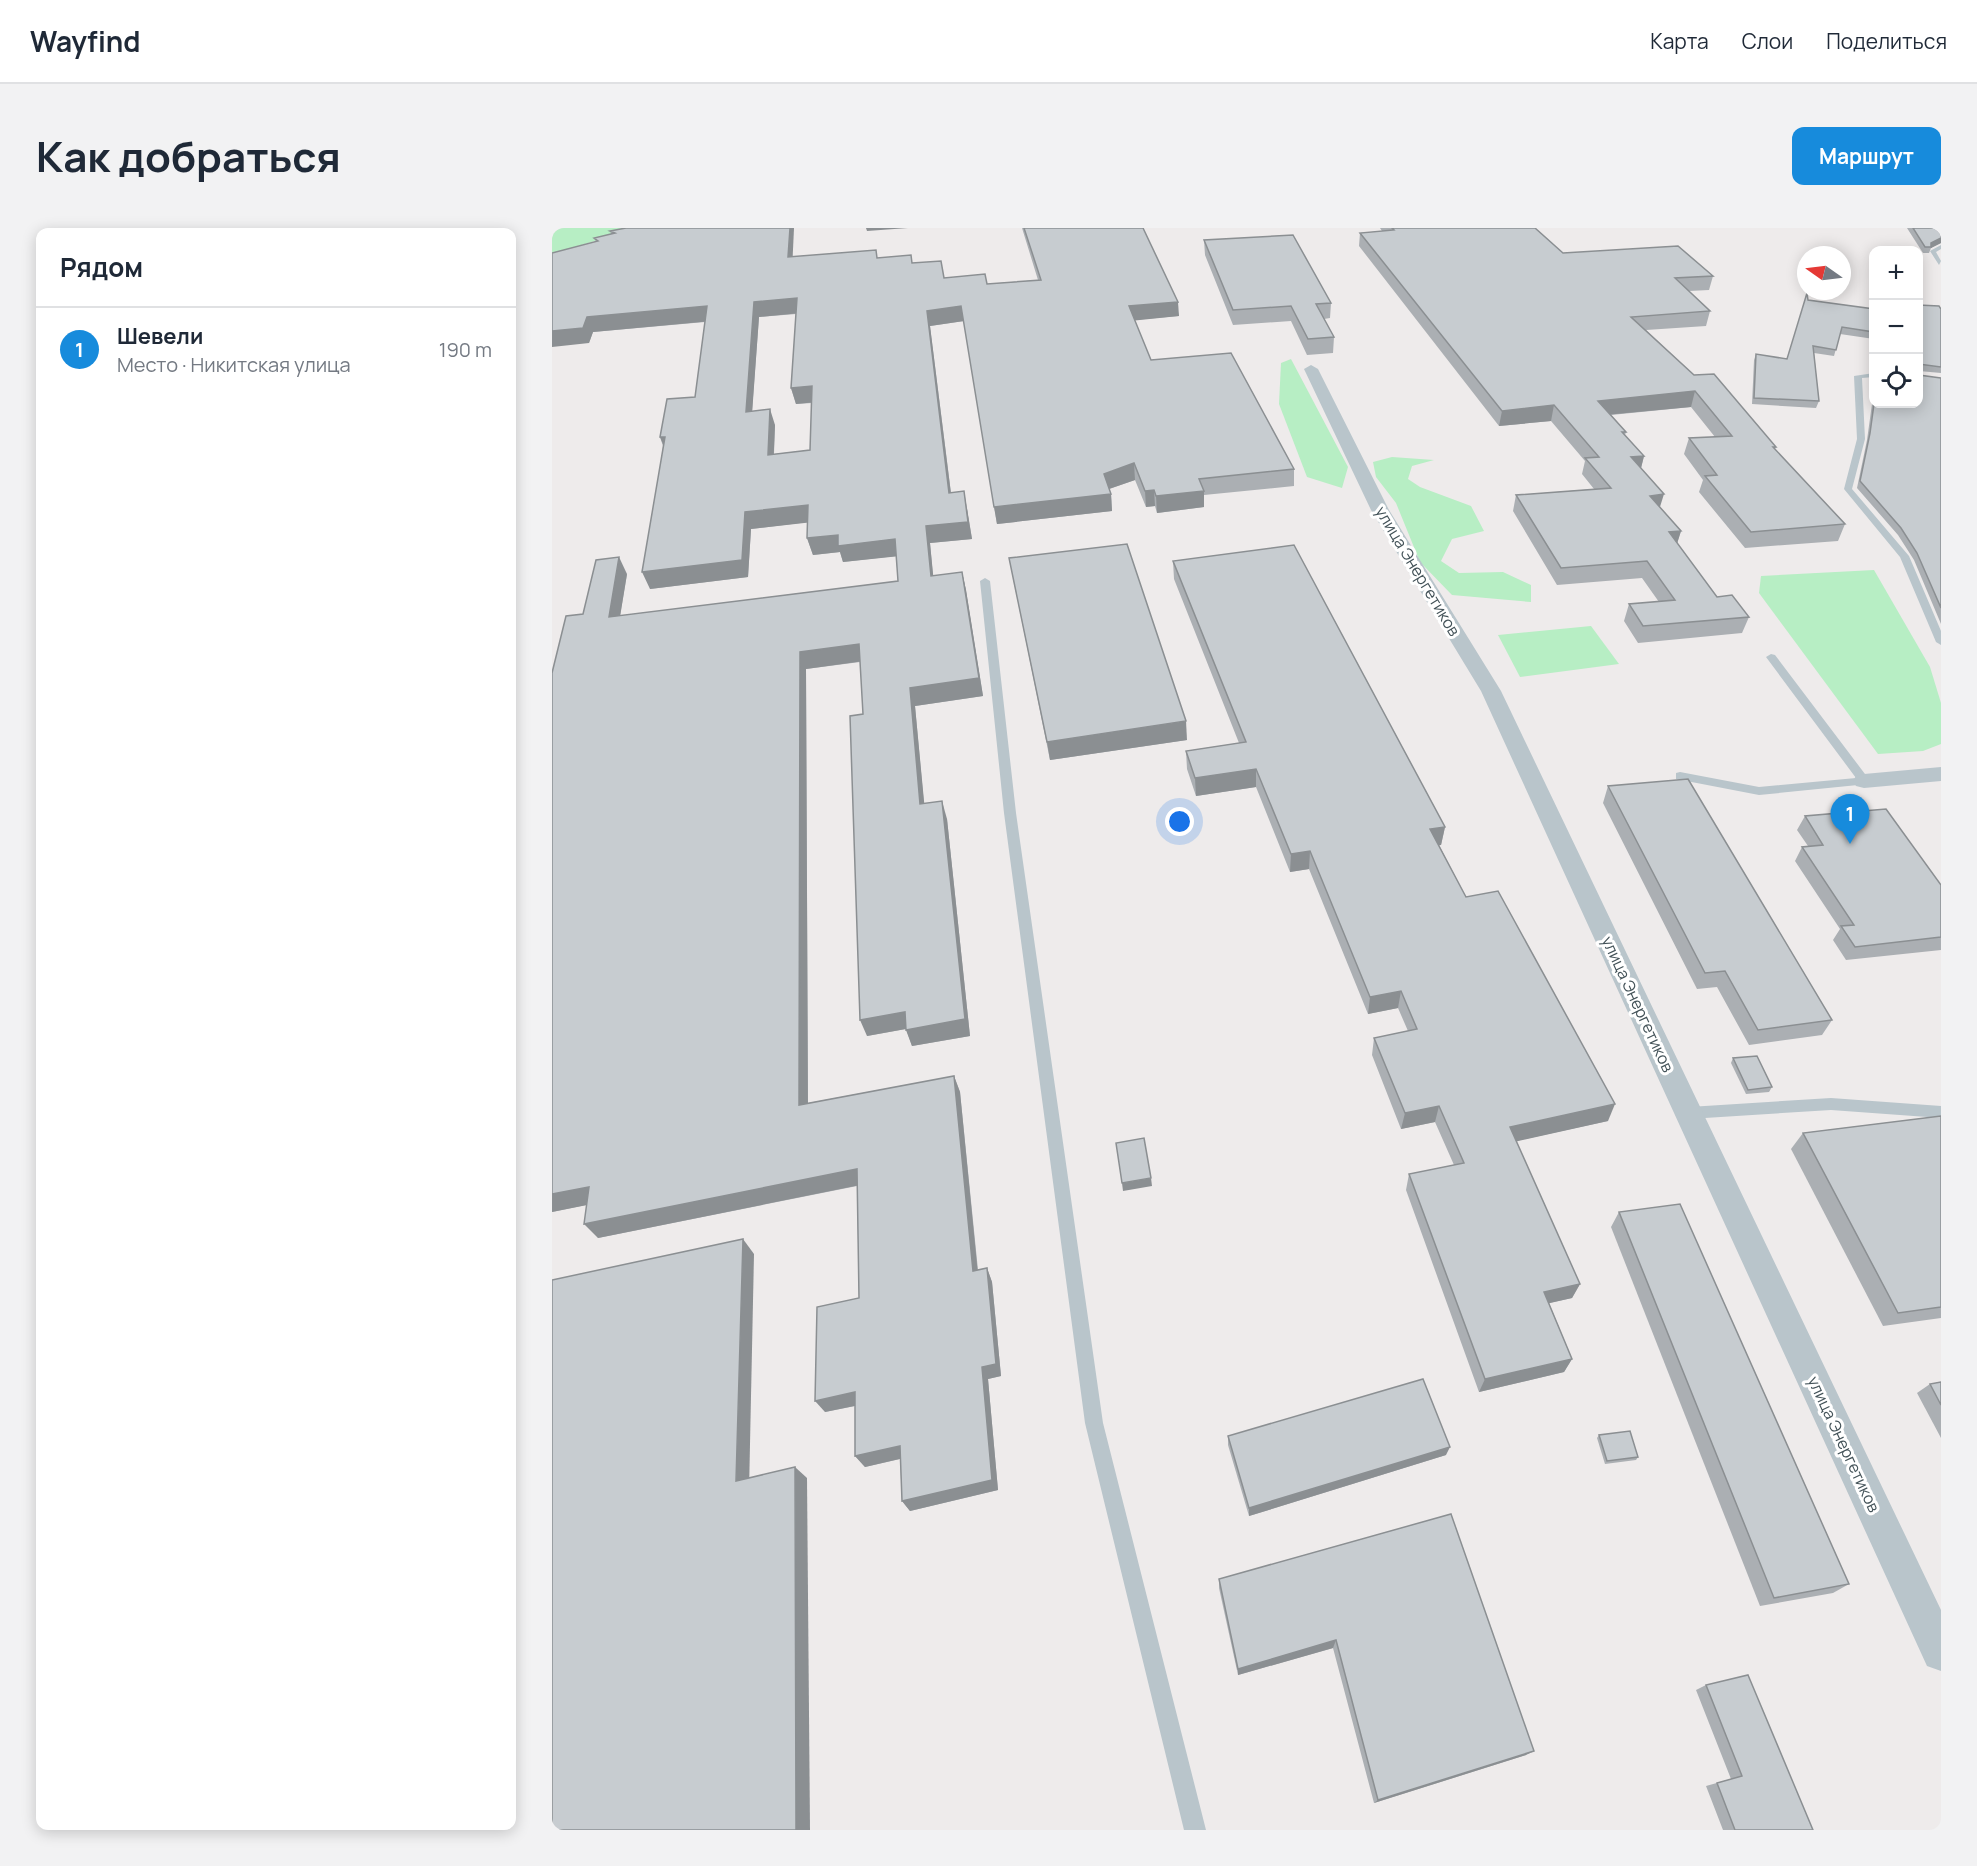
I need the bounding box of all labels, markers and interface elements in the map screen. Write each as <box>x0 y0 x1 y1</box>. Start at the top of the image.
text: Wayfind <box>30 22 140 60</box>
text: Карта <box>1650 27 1709 55</box>
text: Слои <box>1742 27 1793 55</box>
text: Поделиться <box>1826 27 1947 55</box>
text: Как добраться <box>36 127 341 185</box>
button: Маршрут <box>1792 127 1941 185</box>
north arrow <box>1797 246 1851 300</box>
map controls <box>1869 246 1923 408</box>
button: + <box>1869 246 1923 300</box>
text: Рядом <box>60 249 143 285</box>
button: − <box>1869 300 1923 354</box>
text: Шевели <box>117 321 203 351</box>
text: 1 <box>75 336 84 363</box>
text: 190 m <box>439 336 492 363</box>
text: Место · Никитская улица <box>117 351 351 378</box>
button: locate <box>1869 354 1923 408</box>
street label: улица Энергетиков <box>1371 502 1466 640</box>
pin: 1 <box>1830 794 1870 844</box>
your location <box>1165 807 1194 836</box>
street label: улица Энергетиков <box>1597 932 1679 1076</box>
street label: улица Энергетиков <box>1803 1372 1885 1516</box>

